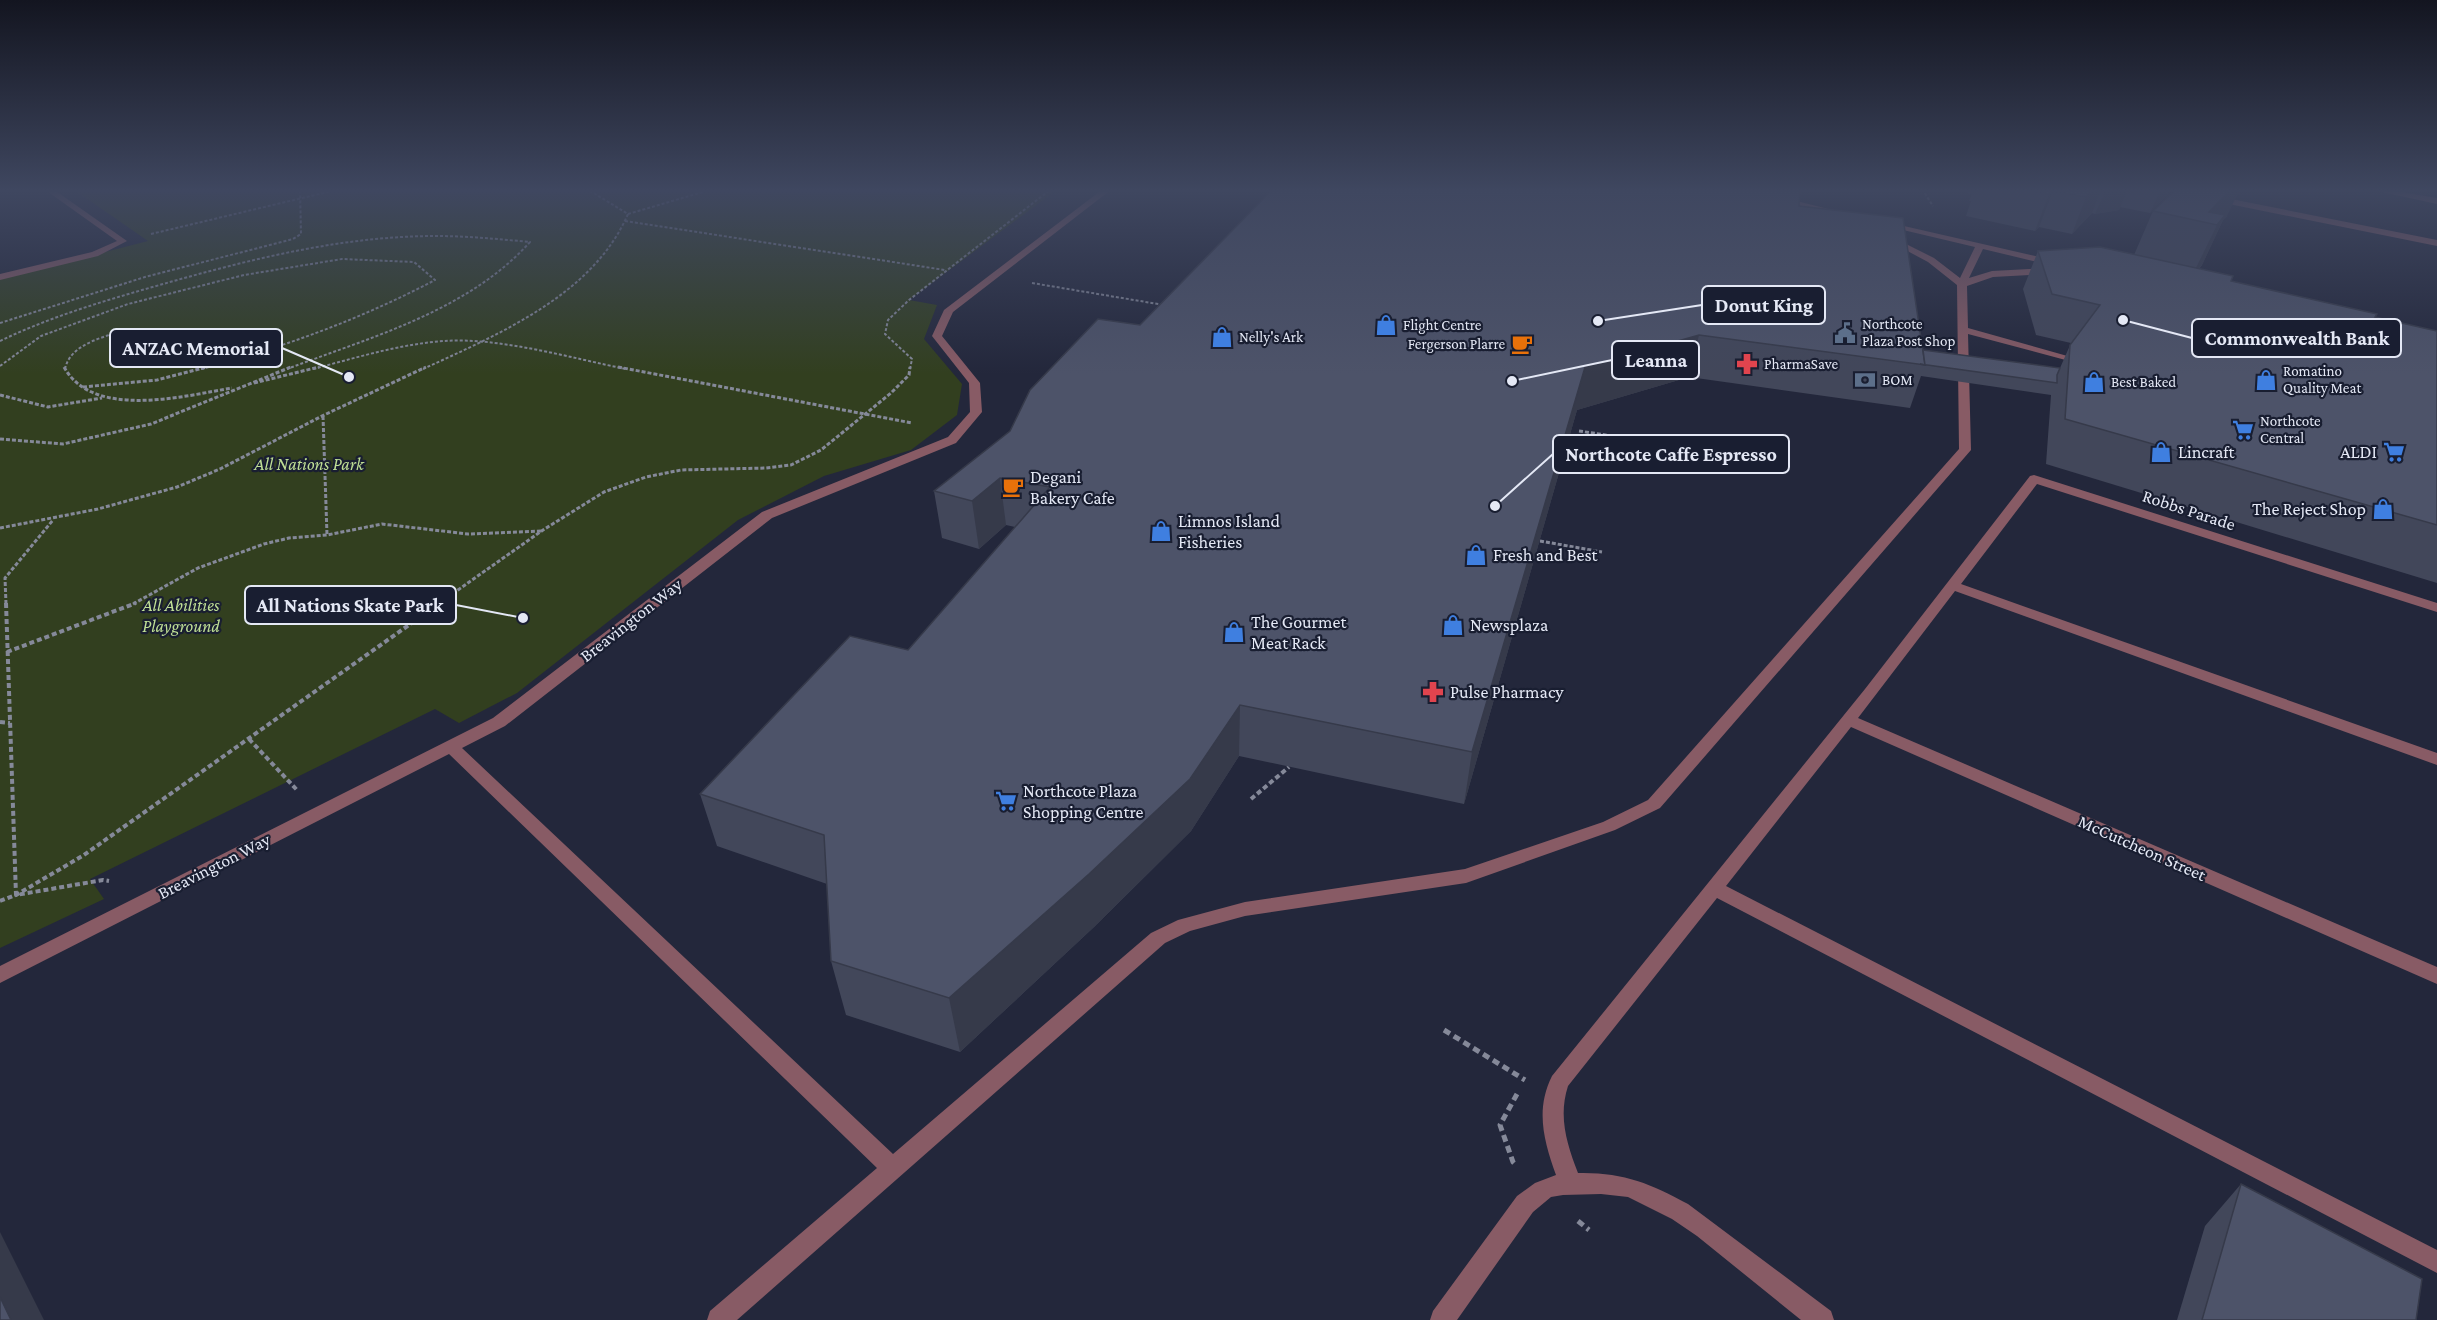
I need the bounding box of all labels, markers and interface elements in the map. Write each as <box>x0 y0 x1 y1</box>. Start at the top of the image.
callout: Donut King <box>1702 286 1825 324</box>
text: Donut King <box>1715 294 1813 316</box>
shop icon: Flight Centre <box>1374 313 1398 337</box>
place label: Northcote Plaza Post Shop <box>1862 316 1955 350</box>
place label: Flight Centre <box>1403 317 1482 334</box>
callout: Commonwealth Bank <box>2192 319 2401 357</box>
public building icon: Northcote Plaza Post Shop <box>1833 321 1857 345</box>
shop icon: Nelly's Ark <box>1210 325 1234 349</box>
text: Commonwealth Bank <box>2205 327 2391 349</box>
callout: ANZAC Memorial <box>110 329 282 367</box>
place label: Nelly's Ark <box>1239 329 1304 346</box>
cafe icon: Fergerson Plarre <box>1510 332 1534 356</box>
place label: Fergerson Plarre <box>1408 336 1505 353</box>
text: ANZAC Memorial <box>121 337 270 359</box>
callout: Leanna <box>1612 341 1699 379</box>
text: Leanna <box>1625 349 1688 371</box>
pharmacy icon: PharmaSave <box>1735 352 1759 376</box>
place label: PharmaSave <box>1764 356 1839 372</box>
place label: Romatino Quality Meat <box>2283 363 2362 397</box>
bank icon: BOM <box>1853 368 1877 392</box>
shop icon: Romatino Quality Meat <box>2254 368 2278 392</box>
shop icon: Best Baked <box>2082 370 2106 394</box>
place label: BOM <box>1882 372 1913 388</box>
place label: Best Baked <box>2111 374 2176 390</box>
place label: Northcote Central <box>2260 413 2321 446</box>
supermarket icon: Northcote Central <box>2231 418 2255 442</box>
callout: Northcote Caffe Espresso <box>1553 435 1789 473</box>
shop icon: Lincraft <box>2149 440 2173 464</box>
supermarket icon: ALDI <box>2382 440 2406 464</box>
place label: Lincraft <box>2178 442 2236 462</box>
place label: ALDI <box>2340 442 2377 462</box>
text: Northcote Caffe Espresso <box>1565 443 1777 465</box>
park label: All Nations Park <box>253 454 365 474</box>
place label: Degani Bakery Cafe <box>1030 467 1115 508</box>
cafe icon: Degani Bakery Cafe <box>1001 475 1025 499</box>
street label: Robbs Parade <box>2140 486 2238 534</box>
shop icon: The Reject Shop <box>2371 497 2395 521</box>
place label: The Reject Shop <box>2252 499 2366 520</box>
place label: Limnos Island Fisheries <box>1178 511 1280 552</box>
shop icon: Limnos Island Fisheries <box>1149 519 1173 543</box>
shop icon: Fresh and Best <box>1464 543 1488 567</box>
place label: Fresh and Best <box>1493 545 1598 565</box>
street label: Breavington Way <box>576 574 686 666</box>
callout: All Nations Skate Park <box>245 586 456 624</box>
text: All Nations Skate Park <box>255 594 445 616</box>
park label: All Abilities Playground <box>141 595 220 636</box>
place label: The Gourmet Meat Rack <box>1251 612 1347 653</box>
shop icon: Newsplaza <box>1441 613 1465 637</box>
place label: Newsplaza <box>1470 615 1548 635</box>
shop icon: The Gourmet Meat Rack <box>1222 620 1246 644</box>
pharmacy icon: Pulse Pharmacy <box>1421 680 1445 704</box>
place label: Pulse Pharmacy <box>1450 682 1564 702</box>
place label: Northcote Plaza Shopping Centre <box>1023 781 1143 822</box>
supermarket icon: Northcote Plaza Shopping Centre <box>994 789 1018 813</box>
street label: McCutcheon Street <box>2075 811 2210 886</box>
street label: Breavington Way <box>154 829 274 903</box>

